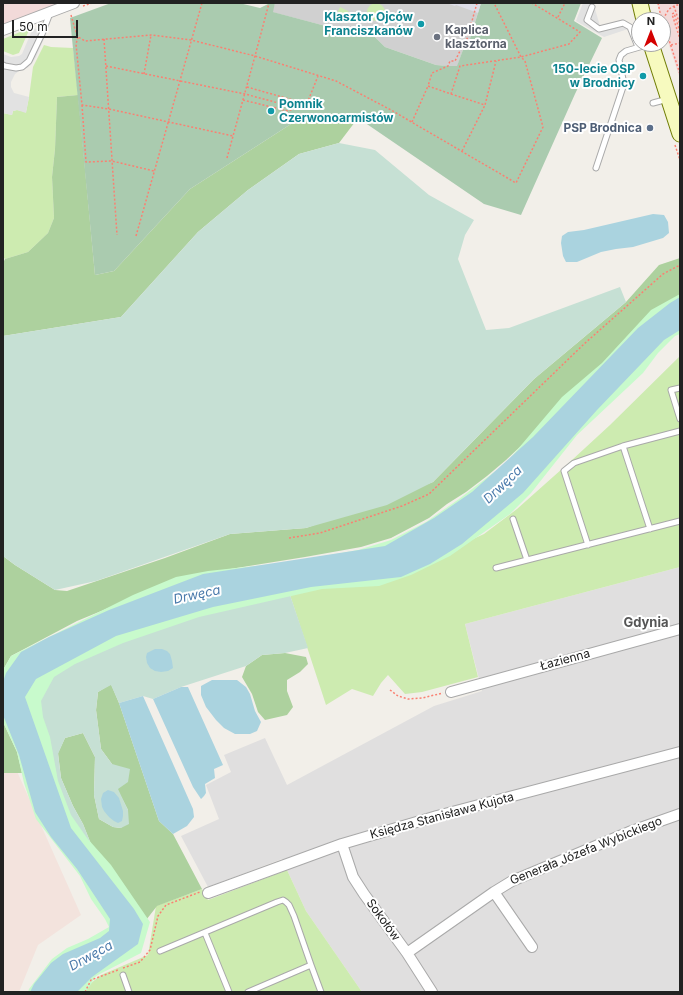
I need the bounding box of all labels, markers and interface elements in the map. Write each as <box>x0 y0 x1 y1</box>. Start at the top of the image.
place label: Klasztor Ojców Franciszkanów <box>324 10 413 38</box>
scale bar <box>14 12 80 38</box>
north arrow <box>631 12 671 52</box>
text: N <box>647 14 655 28</box>
text: 50 m <box>19 19 48 34</box>
marker: Klasztor Ojców Franciszkanów <box>416 19 426 29</box>
place label: Kaplica klasztorna <box>445 23 507 51</box>
marker: Kaplica klasztorna <box>432 32 442 42</box>
place label: 150-lecie OSP w Brodnicy <box>553 62 635 90</box>
marker: 150-lecie OSP w Brodnicy <box>638 71 648 81</box>
place label: Pomnik Czerwonoarmistów <box>279 97 394 125</box>
marker: Pomnik Czerwonoarmistów <box>266 106 276 116</box>
place label: PSP Brodnica <box>563 121 642 135</box>
marker: PSP Brodnica <box>645 123 655 133</box>
water label: Drwęca <box>480 463 526 507</box>
water label: Drwęca <box>172 582 222 608</box>
district label: Gdynia <box>623 615 669 631</box>
street label: Łazienna <box>538 646 592 674</box>
street label: Księdza Stanisława Kujota <box>369 790 515 842</box>
street label: Generała Józefa Wybickiego <box>508 814 664 888</box>
street label: Sokołów <box>363 896 403 944</box>
water label: Drwęca <box>66 938 116 974</box>

